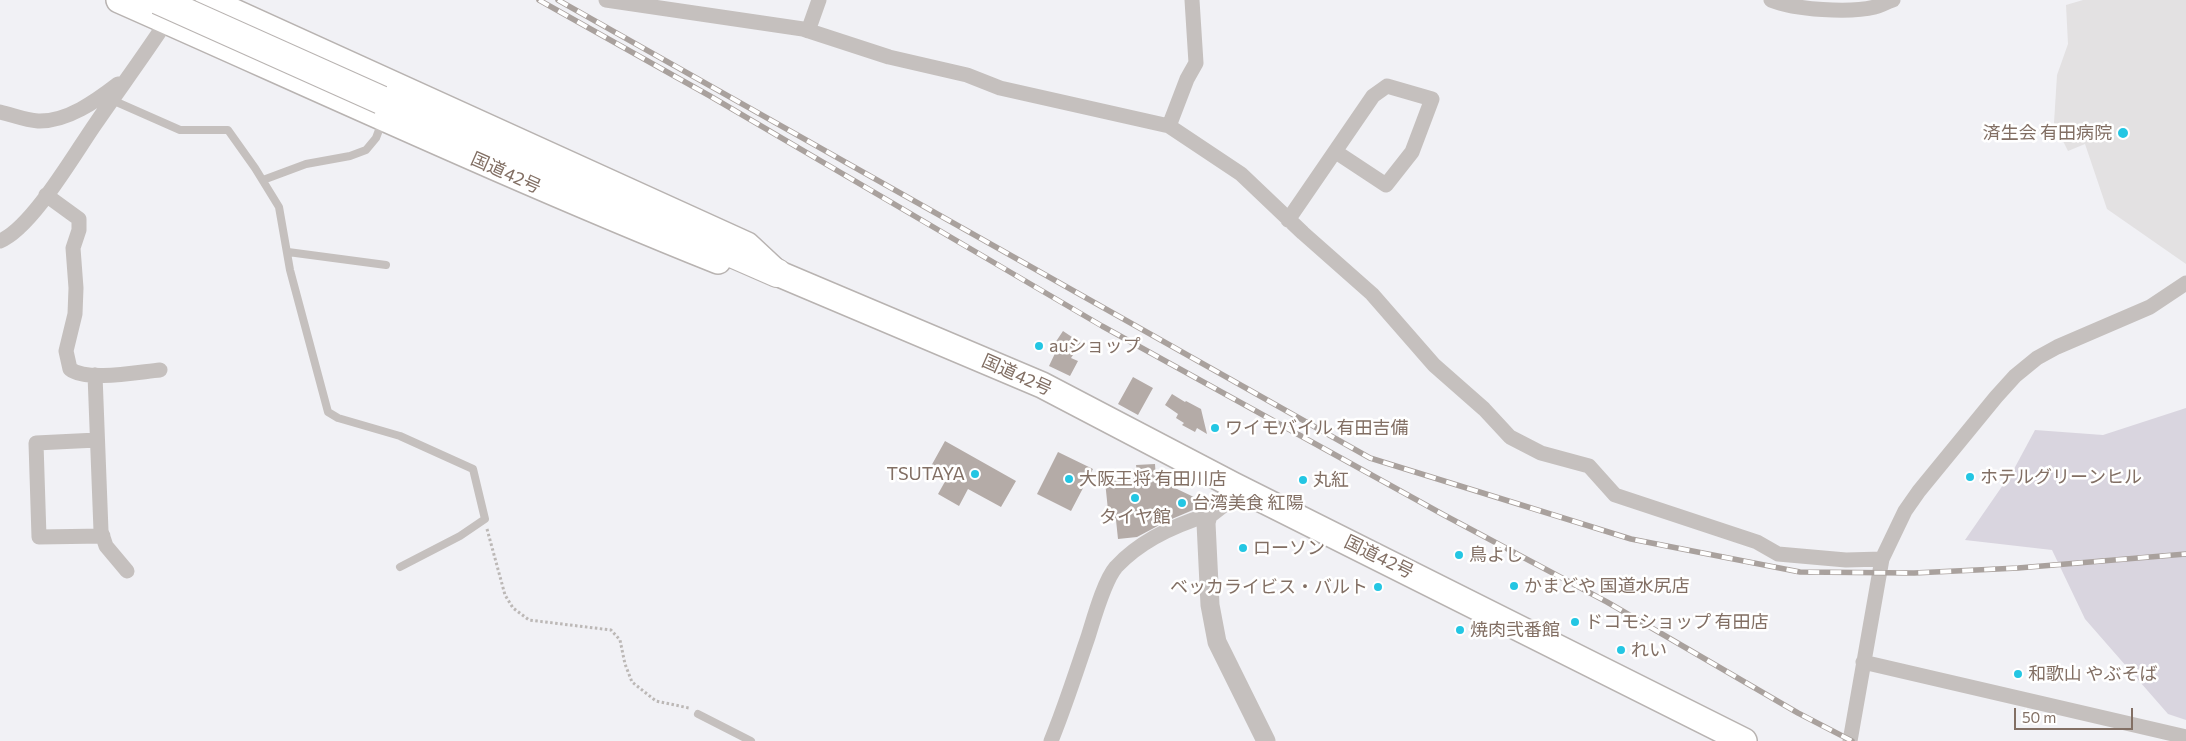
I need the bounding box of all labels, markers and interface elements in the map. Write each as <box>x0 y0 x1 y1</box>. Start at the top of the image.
place label: 済生会 有田病院 <box>1983 122 2112 144</box>
marker: 済生会 有田病院 <box>2116 126 2130 140</box>
street label: 国道42号 <box>468 148 544 198</box>
place label: auショップ <box>1049 335 1140 357</box>
marker: auショップ <box>1033 340 1045 352</box>
street label: 国道42号 <box>979 350 1055 400</box>
place label: ワイモバイル 有田吉備 <box>1225 417 1408 439</box>
marker: ワイモバイル 有田吉備 <box>1209 422 1221 434</box>
place label: TSUTAYA <box>886 463 965 485</box>
place label: ホテルグリーンヒル <box>1980 466 2142 488</box>
marker: TSUTAYA <box>969 468 981 480</box>
place label: 大阪王将 有田川店 <box>1079 468 1226 490</box>
place label: 丸紅 <box>1313 469 1349 491</box>
marker: ホテルグリーンヒル <box>1964 471 1976 483</box>
marker: 大阪王将 有田川店 <box>1063 473 1075 485</box>
marker: 丸紅 <box>1297 474 1309 486</box>
marker: タイヤ館 <box>1129 492 1141 504</box>
place label: 台湾美食 紅陽 <box>1192 492 1303 514</box>
marker: 台湾美食 紅陽 <box>1176 497 1188 509</box>
place label: タイヤ館 <box>1099 506 1171 528</box>
street label: 国道42号 <box>1341 531 1417 583</box>
place label: ローソン <box>1253 537 1325 559</box>
marker: ローソン <box>1237 542 1249 554</box>
place label: 鳥よし <box>1469 544 1523 566</box>
marker: 鳥よし <box>1453 549 1465 561</box>
place label: かまどや 国道水尻店 <box>1524 575 1689 597</box>
place label: ベッカライビス・バルト <box>1170 576 1368 598</box>
marker: かまどや 国道水尻店 <box>1508 580 1520 592</box>
marker: ベッカライビス・バルト <box>1372 581 1384 593</box>
place label: ドコモショップ 有田店 <box>1585 611 1768 633</box>
marker: ドコモショップ 有田店 <box>1569 616 1581 628</box>
place label: 焼肉弐番館 <box>1470 619 1560 641</box>
marker: 焼肉弐番館 <box>1454 624 1466 636</box>
place label: れい <box>1631 639 1667 661</box>
marker: れい <box>1615 644 1627 656</box>
place label: 和歌山 やぶそば <box>2028 663 2157 685</box>
marker: 和歌山 やぶそば <box>2012 668 2024 680</box>
scale bar <box>2016 698 2135 730</box>
text: 50 m <box>2022 708 2056 726</box>

